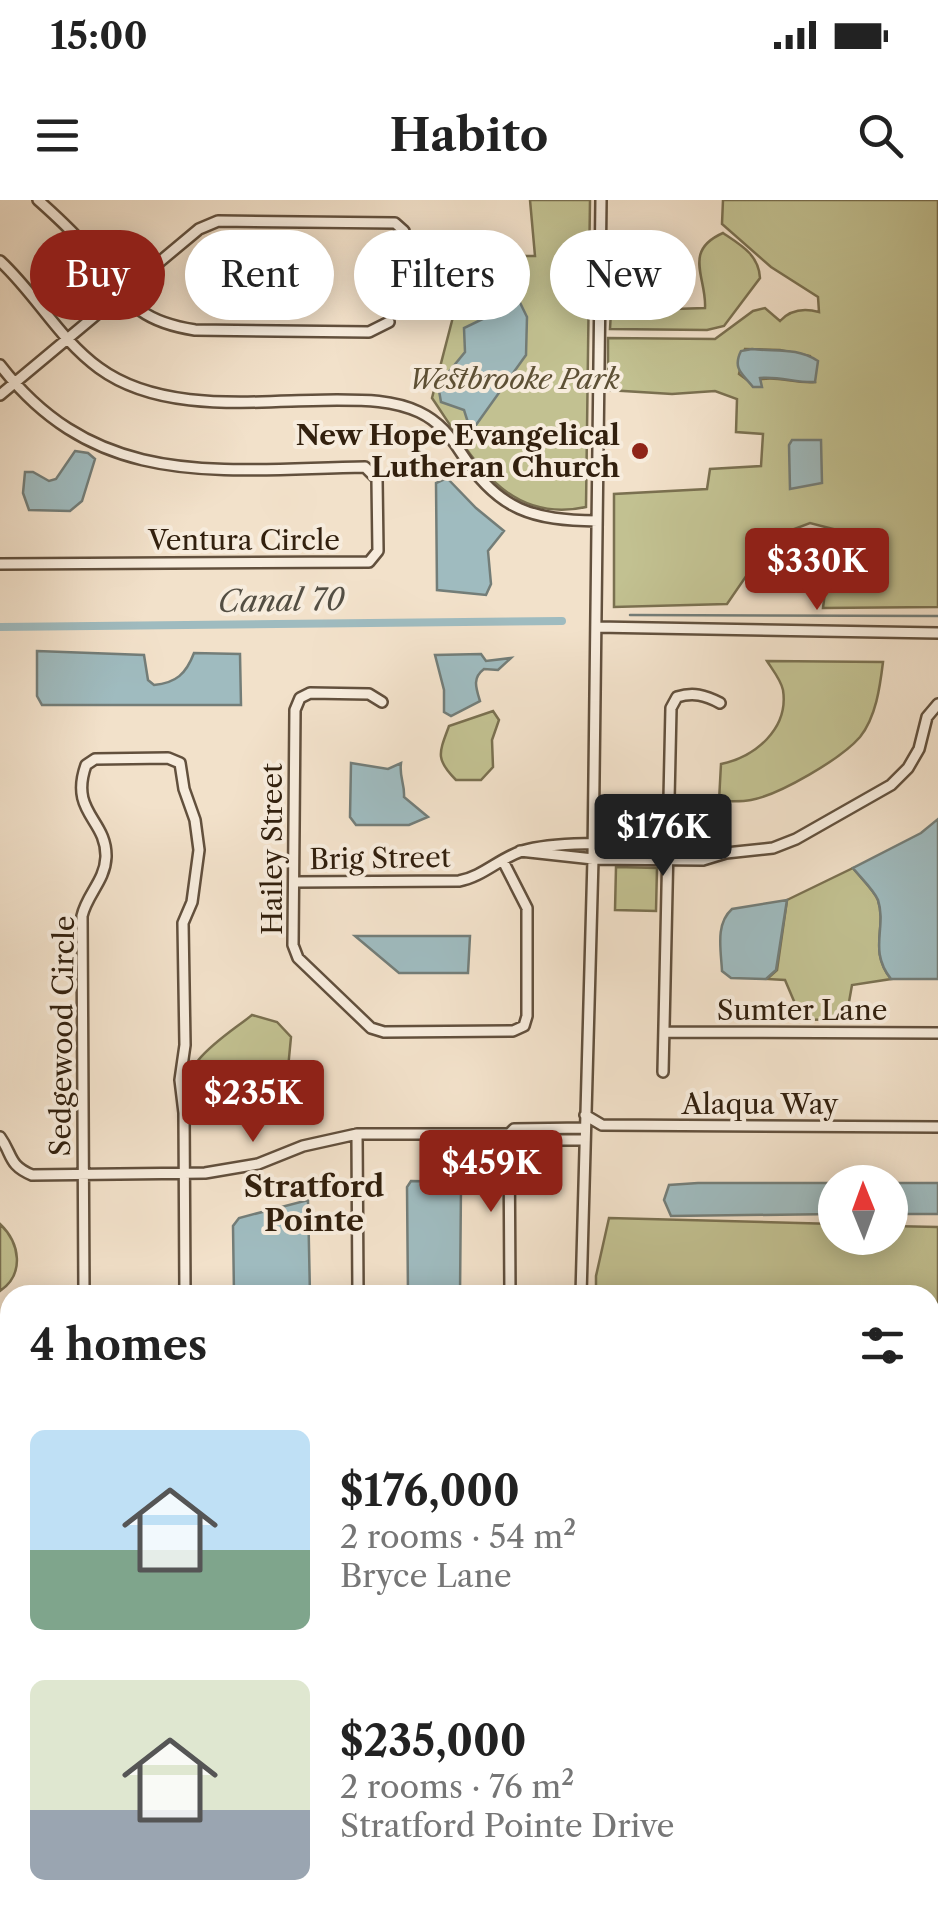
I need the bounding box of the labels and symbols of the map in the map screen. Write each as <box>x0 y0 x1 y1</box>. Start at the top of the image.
park label: Westbrooke Park <box>408 362 620 396</box>
place label: New Hope Evangelical Lutheran Church <box>296 418 620 484</box>
marker: New Hope Evangelical Lutheran Church <box>629 440 651 462</box>
street label: Ventura Circle <box>147 523 340 557</box>
pin: $330K <box>747 528 887 613</box>
water label: Canal 70 <box>218 581 346 620</box>
street label: Hailey Street <box>255 763 289 935</box>
pin: $176K <box>593 794 733 879</box>
street label: Brig Street <box>309 840 451 876</box>
street label: Sedgewood Circle <box>43 915 81 1157</box>
street label: Sumter Lane <box>717 993 887 1027</box>
pin: $235K <box>183 1060 323 1145</box>
street label: Alaqua Way <box>681 1087 839 1121</box>
pin: $459K <box>421 1130 561 1215</box>
north arrow <box>818 1165 908 1255</box>
district label: Stratford Pointe <box>244 1168 384 1239</box>

